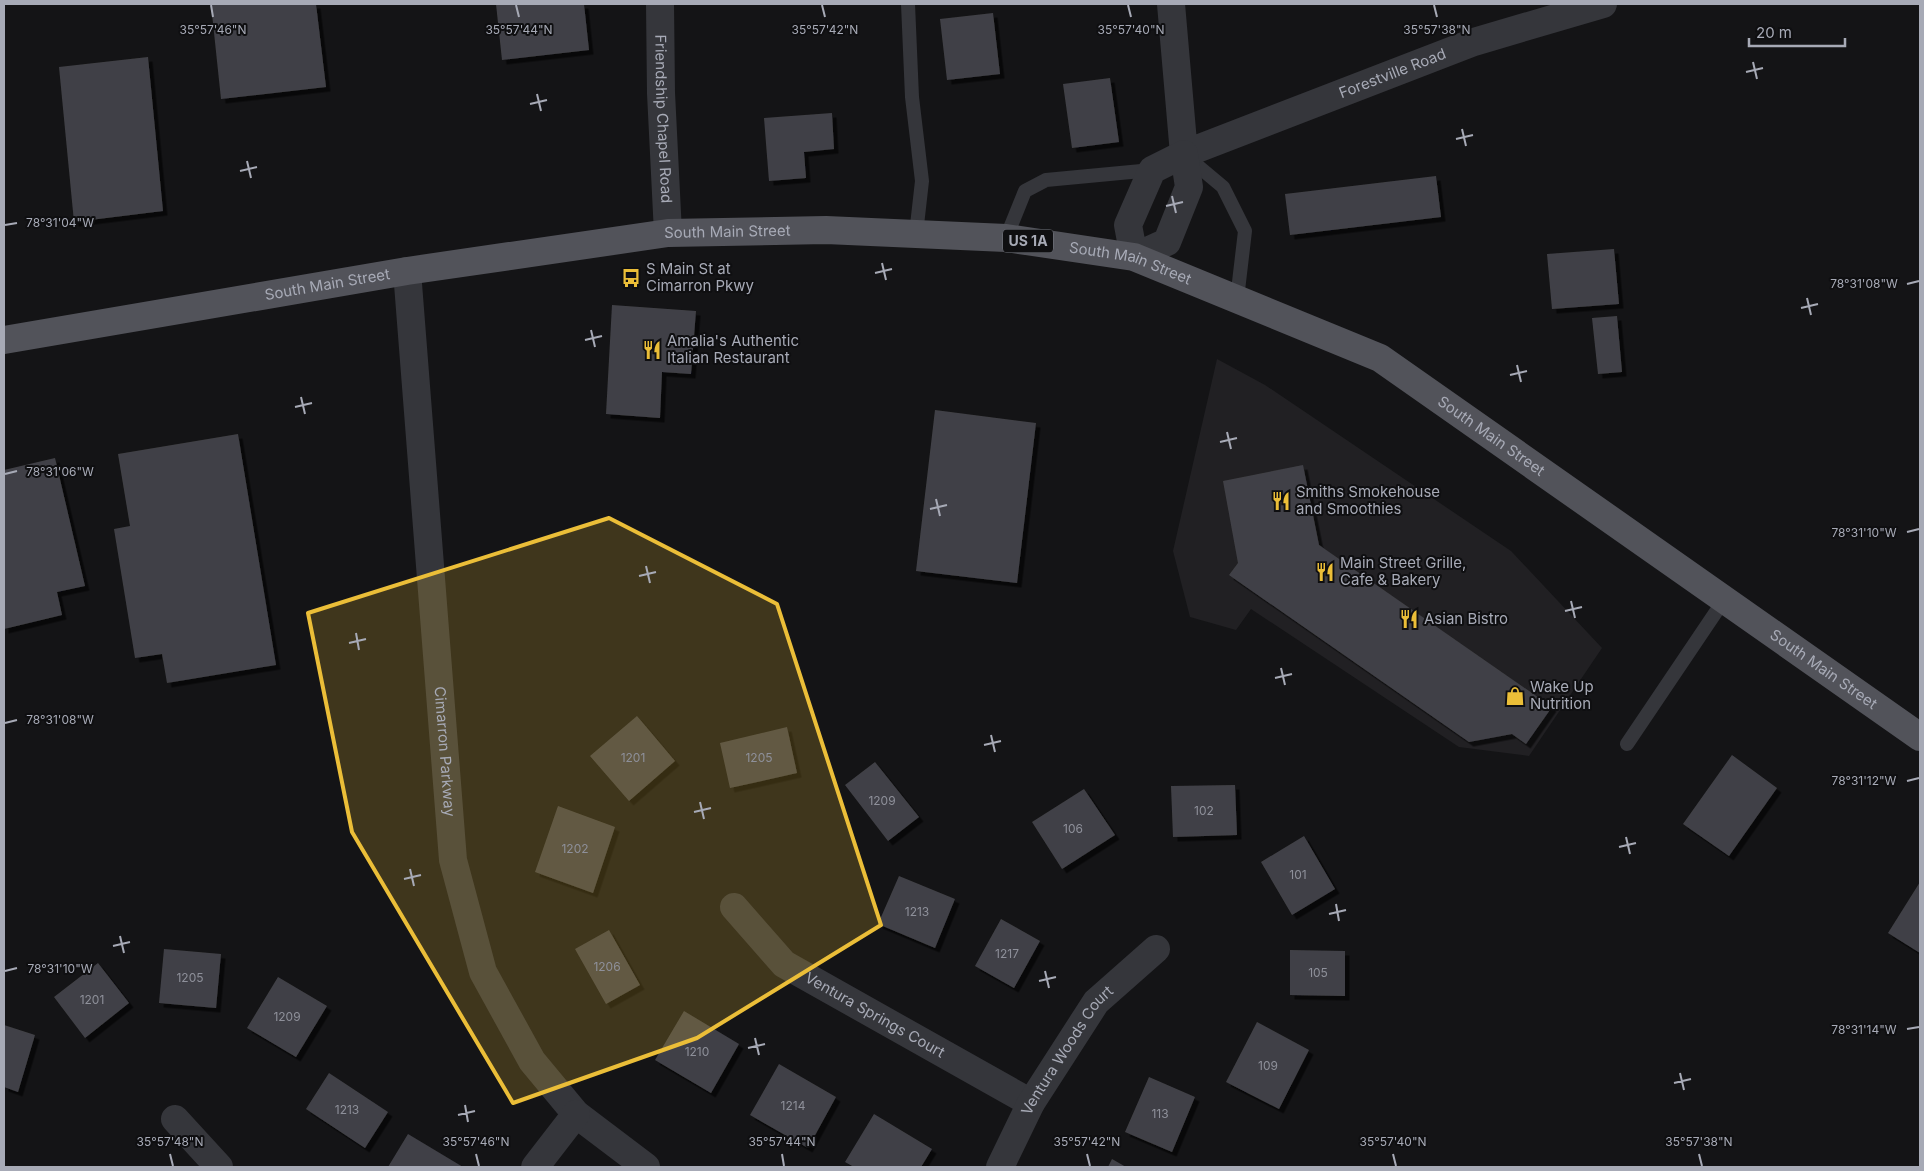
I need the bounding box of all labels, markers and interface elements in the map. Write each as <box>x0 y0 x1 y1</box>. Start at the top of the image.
scale bar <box>1749 15 1845 47</box>
text: 35°57'46"N <box>180 22 246 37</box>
text: 35°57'44"N <box>485 22 553 37</box>
text: 35°57'42"N <box>792 22 858 37</box>
text: 35°57'40"N <box>1097 22 1165 37</box>
text: 35°57'38"N <box>1403 22 1471 37</box>
text: 20 m <box>1756 23 1792 42</box>
street label: Friendship Chapel Road <box>651 34 677 204</box>
street label: Forestville Road <box>1336 44 1448 102</box>
text: 78°31'04"W <box>26 215 94 230</box>
street label: South Main Street <box>664 221 791 242</box>
road number: US 1A <box>1003 230 1053 252</box>
street label: South Main Street <box>1068 237 1194 289</box>
place label: S Main St at Cimarron Pkwy <box>646 259 755 295</box>
street label: South Main Street <box>263 264 391 304</box>
bus stop icon: S Main St at Cimarron Pkwy <box>620 267 642 289</box>
text: 78°31'08"W <box>1830 276 1898 291</box>
place label: Amalia's Authentic Italian Restaurant <box>667 331 799 367</box>
restaurant icon: Amalia's Authentic Italian Restaurant <box>641 339 663 361</box>
street label: South Main Street <box>1434 391 1549 480</box>
text: 78°31'06"W <box>26 464 94 479</box>
place label: Smiths Smokehouse and Smoothies <box>1296 482 1440 518</box>
restaurant icon: Smiths Smokehouse and Smoothies <box>1270 490 1292 512</box>
text: 78°31'10"W <box>1831 525 1897 540</box>
place label: Main Street Grille, Cafe & Bakery <box>1340 553 1466 589</box>
restaurant icon: Main Street Grille, Cafe & Bakery <box>1314 561 1336 583</box>
restaurant icon: Asian Bistro <box>1398 608 1420 630</box>
place label: Asian Bistro <box>1424 609 1508 628</box>
street label: South Main Street <box>1767 625 1881 713</box>
place label: Wake Up Nutrition <box>1530 677 1594 713</box>
shop icon: Wake Up Nutrition <box>1504 685 1526 707</box>
street label: Cimarron Parkway <box>430 686 460 818</box>
text: 78°31'08"W <box>26 712 94 727</box>
house number: 1201 <box>621 750 645 765</box>
house number: 1205 <box>745 750 773 765</box>
text: 78°31'12"W <box>1832 773 1897 788</box>
house number: 1209 <box>868 793 896 808</box>
house number: 102 <box>1194 803 1214 818</box>
house number: 106 <box>1063 821 1083 836</box>
house number: 1202 <box>561 841 589 856</box>
house number: 101 <box>1289 867 1307 882</box>
house number: 1213 <box>905 904 929 919</box>
house number: 1217 <box>995 946 1019 961</box>
house number: 1206 <box>593 959 621 974</box>
text: 78°31'10"W <box>27 961 93 976</box>
house number: 105 <box>1308 965 1328 980</box>
street label: Ventura Springs Court <box>802 968 948 1062</box>
house number: 1205 <box>176 970 204 985</box>
street label: Ventura Woods Court <box>1017 981 1117 1118</box>
house number: 1201 <box>80 992 104 1007</box>
house number: 1209 <box>273 1009 301 1024</box>
text: 78°31'14"W <box>1831 1022 1897 1037</box>
house number: 1210 <box>685 1044 709 1059</box>
house number: 109 <box>1258 1058 1278 1073</box>
house number: 1214 <box>781 1098 806 1113</box>
house number: 1213 <box>335 1102 359 1117</box>
house number: 113 <box>1151 1106 1169 1121</box>
text: 35°57'48"N <box>137 1134 203 1149</box>
text: 35°57'46"N <box>443 1134 509 1149</box>
text: 35°57'44"N <box>748 1134 816 1149</box>
text: 35°57'42"N <box>1054 1134 1120 1149</box>
text: 35°57'40"N <box>1359 1134 1427 1149</box>
text: 35°57'38"N <box>1665 1134 1733 1149</box>

